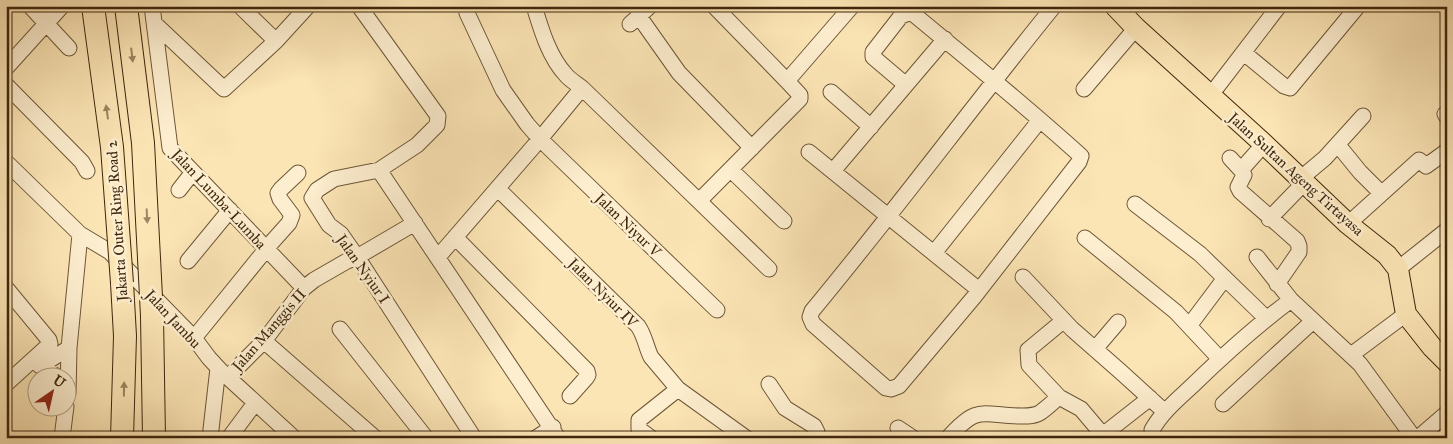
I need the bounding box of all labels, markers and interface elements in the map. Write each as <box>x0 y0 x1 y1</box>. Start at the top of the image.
one-way arrow <box>128 47 136 63</box>
one-way arrow <box>103 104 111 120</box>
street label: Jalan Sultan Ageng Tirtayasa <box>1223 107 1368 241</box>
street label: Jakarta Outer Ring Road 2 <box>102 139 133 304</box>
street label: Jalan Lumba-Lumba <box>166 144 270 254</box>
street label: Jalan Niyur V <box>589 188 665 262</box>
one-way arrow <box>143 209 151 225</box>
street label: Jalan Nyiur I <box>331 229 393 308</box>
street label: Jalan Nyiur IV <box>562 253 642 333</box>
street label: Jalan Jambu <box>139 284 205 353</box>
street label: Jalan Manggis II <box>227 285 310 377</box>
north arrow <box>28 366 78 416</box>
text: U <box>50 371 69 392</box>
one-way arrow <box>120 381 128 397</box>

